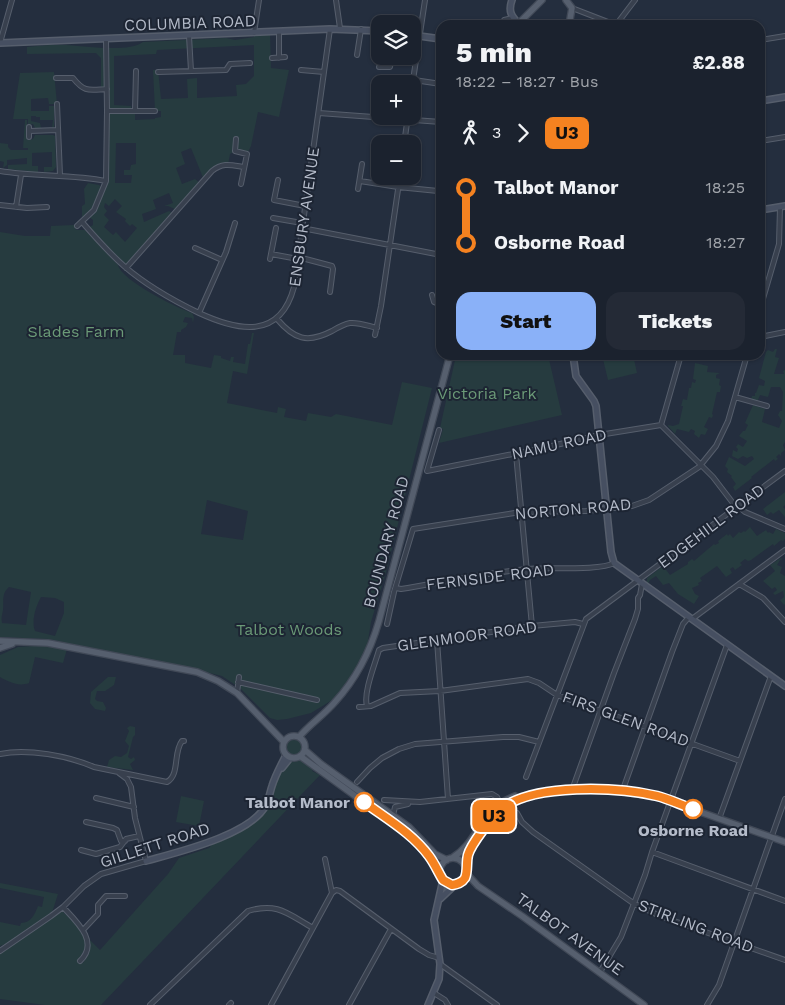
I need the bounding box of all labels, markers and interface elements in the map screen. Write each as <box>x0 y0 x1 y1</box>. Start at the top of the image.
street label: COLUMBIA ROAD <box>124 11 256 35</box>
map controls <box>371 15 421 185</box>
button: layers <box>371 15 421 65</box>
text: 5 min <box>456 36 532 69</box>
text: £2.88 <box>693 51 745 74</box>
text: 18:22 – 18:27 · Bus <box>456 72 598 91</box>
button: + <box>371 75 421 125</box>
icon: walk <box>456 119 484 147</box>
icon: forward <box>509 119 537 147</box>
text: U3 <box>555 122 579 143</box>
text: 3 <box>492 123 501 142</box>
button: − <box>371 135 421 185</box>
street label: ENSBURY AVENUE <box>285 146 323 288</box>
text: Talbot Manor <box>494 176 618 199</box>
text: 18:25 <box>706 178 745 197</box>
text: Osborne Road <box>494 231 625 254</box>
text: 18:27 <box>706 233 745 252</box>
button: Start <box>456 292 596 350</box>
button: Tickets <box>606 292 745 350</box>
park label: Slades Farm <box>27 322 125 341</box>
park label: Victoria Park <box>437 384 537 403</box>
street label: NAMU ROAD <box>510 425 608 463</box>
street label: BOUNDARY ROAD <box>359 474 413 610</box>
street label: EDGEHILL ROAD <box>654 480 768 572</box>
street label: NORTON ROAD <box>514 494 632 524</box>
street label: FERNSIDE ROAD <box>425 560 555 594</box>
street label: GLENMOOR ROAD <box>396 617 538 655</box>
park label: Talbot Woods <box>236 620 342 639</box>
street label: FIRS GLEN ROAD <box>560 687 692 751</box>
marker: Talbot Manor <box>354 792 374 812</box>
place label: Talbot Manor <box>245 793 350 812</box>
marker: Osborne Road <box>683 799 703 819</box>
line badge: U3 <box>472 800 516 832</box>
text: U3 <box>482 805 506 826</box>
street label: GILLETT ROAD <box>98 818 212 872</box>
place label: Osborne Road <box>638 821 748 840</box>
street label: TALBOT AVENUE <box>513 889 627 979</box>
street label: STIRLING ROAD <box>636 895 756 957</box>

